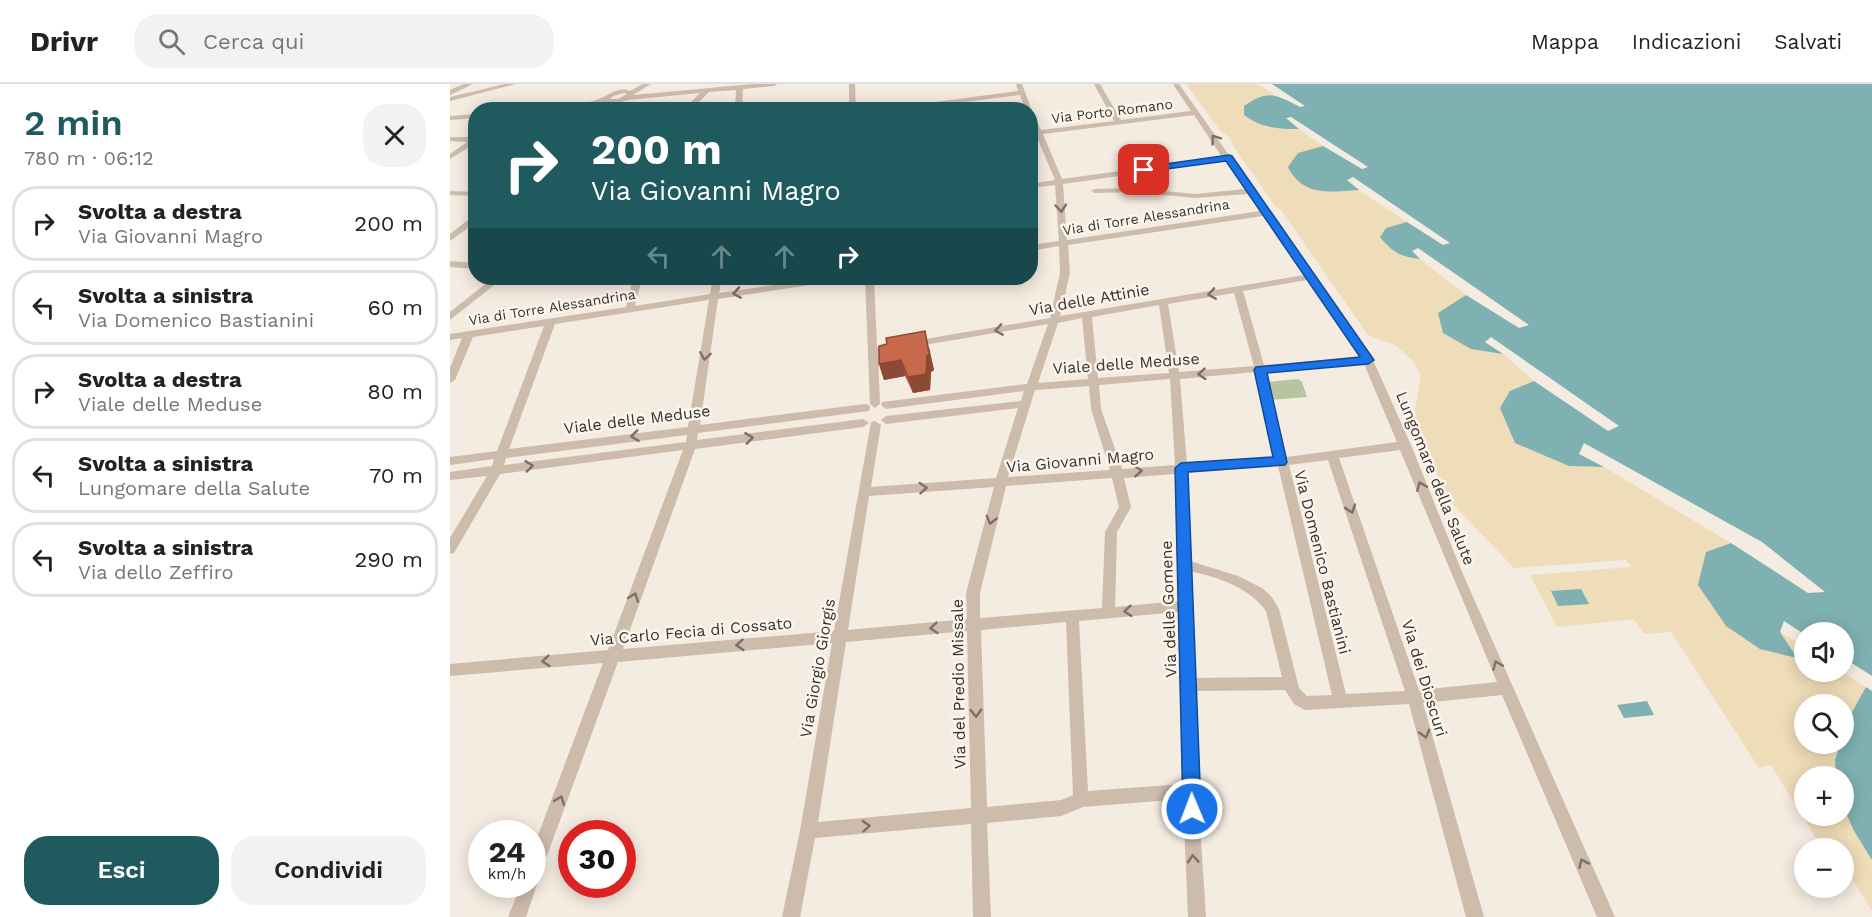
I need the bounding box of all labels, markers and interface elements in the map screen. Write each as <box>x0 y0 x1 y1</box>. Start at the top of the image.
search box <box>134 14 554 68</box>
text: Drivr <box>30 25 98 58</box>
icon: search <box>155 25 188 58</box>
text: Cerca qui <box>203 29 304 54</box>
text: Mappa <box>1531 29 1599 54</box>
text: Indicazioni <box>1632 29 1741 54</box>
text: Salvati <box>1774 29 1842 54</box>
street label: Via Porto Romano <box>1050 96 1174 126</box>
text: 2 min <box>24 102 123 144</box>
button: close <box>363 104 426 167</box>
text: 200 m <box>591 125 722 174</box>
icon: right <box>492 126 570 204</box>
one-way arrow <box>1211 135 1222 146</box>
pin <box>1118 144 1169 195</box>
text: 780 m · 06:12 <box>24 146 154 170</box>
icon: arrive <box>1127 153 1160 186</box>
text: Via Giovanni Magro <box>591 175 841 207</box>
street label: Via di Torre Alessandrina <box>1061 196 1231 238</box>
text: Svolta a destra <box>78 199 242 224</box>
one-way arrow <box>1055 203 1068 212</box>
icon: right <box>27 207 60 240</box>
text: 200 m <box>354 211 423 236</box>
text: Via Giovanni Magro <box>78 224 263 248</box>
icon: left <box>642 240 675 273</box>
icon: ahead <box>705 240 738 273</box>
icon: ahead <box>768 240 801 273</box>
icon: right <box>831 240 864 273</box>
street label: Via delle Attinie <box>1027 280 1151 319</box>
text: Svolta a sinistra <box>78 283 253 308</box>
street label: Via di Torre Alessandrina <box>467 286 637 328</box>
one-way arrow <box>733 286 743 299</box>
one-way arrow <box>1207 287 1216 299</box>
icon: left <box>27 291 60 324</box>
text: 60 m <box>367 295 423 320</box>
text: Via Domenico Bastianini <box>78 308 314 332</box>
one-way arrow <box>994 323 1004 336</box>
street label: Viale delle Meduse <box>1052 349 1200 378</box>
one-way arrow <box>699 351 712 361</box>
text: Svolta a destra <box>78 367 242 392</box>
one-way arrow <box>1197 368 1206 381</box>
icon: right <box>27 375 60 408</box>
text: 80 m <box>367 379 423 404</box>
street label: Lungomare della Salute <box>1392 389 1479 568</box>
text: Viale delle Meduse <box>78 392 262 416</box>
street label: Viale delle Meduse <box>563 401 711 438</box>
one-way arrow <box>631 429 640 442</box>
one-way arrow <box>744 432 753 444</box>
street label: Via Giovanni Magro <box>1006 445 1155 476</box>
text: Svolta a sinistra <box>78 451 253 476</box>
icon: left <box>27 459 60 492</box>
one-way arrow <box>524 460 533 473</box>
text: 70 m <box>369 463 423 488</box>
one-way arrow <box>1134 465 1143 478</box>
street label: Via Domenico Bastianini <box>1290 468 1355 656</box>
text: Lungomare della Salute <box>78 476 310 500</box>
one-way arrow <box>1416 481 1428 492</box>
one-way arrow <box>918 482 927 495</box>
one-way arrow <box>1343 503 1356 514</box>
one-way arrow <box>986 515 999 525</box>
text: Svolta a sinistra <box>78 535 253 560</box>
street label: Via delle Gomene <box>1157 540 1180 678</box>
icon: left <box>27 543 60 576</box>
text: 290 m <box>354 547 423 572</box>
text: Via dello Zeffiro <box>78 560 234 584</box>
one-way arrow <box>627 593 640 603</box>
street label: Via Giorgio Giorgis <box>796 597 839 739</box>
street label: Via del Predio Missale <box>948 599 969 769</box>
one-way arrow <box>1124 605 1133 618</box>
street label: Via Carlo Fecia di Cossato <box>589 613 793 650</box>
street label: Via dei Dioscuri <box>1398 617 1451 739</box>
one-way arrow <box>930 621 939 634</box>
map controls <box>1794 622 1854 898</box>
button: sound <box>1794 622 1854 682</box>
one-way arrow <box>735 638 744 651</box>
one-way arrow <box>541 654 550 667</box>
one-way arrow <box>1492 661 1504 672</box>
button: search <box>1794 694 1854 754</box>
one-way arrow <box>969 709 982 718</box>
one-way arrow <box>1417 729 1430 739</box>
button: + <box>1794 766 1854 826</box>
position arrow <box>1160 777 1224 841</box>
one-way arrow <box>553 795 565 806</box>
speed limit sign: 30 <box>558 820 636 898</box>
one-way arrow <box>861 820 870 833</box>
text: 24 <box>489 834 525 869</box>
button: Esci <box>24 836 219 905</box>
button: Condividi <box>231 836 426 905</box>
button: − <box>1794 838 1854 898</box>
one-way arrow <box>1187 854 1200 863</box>
one-way arrow <box>1578 859 1590 870</box>
text: km/h <box>488 865 526 883</box>

